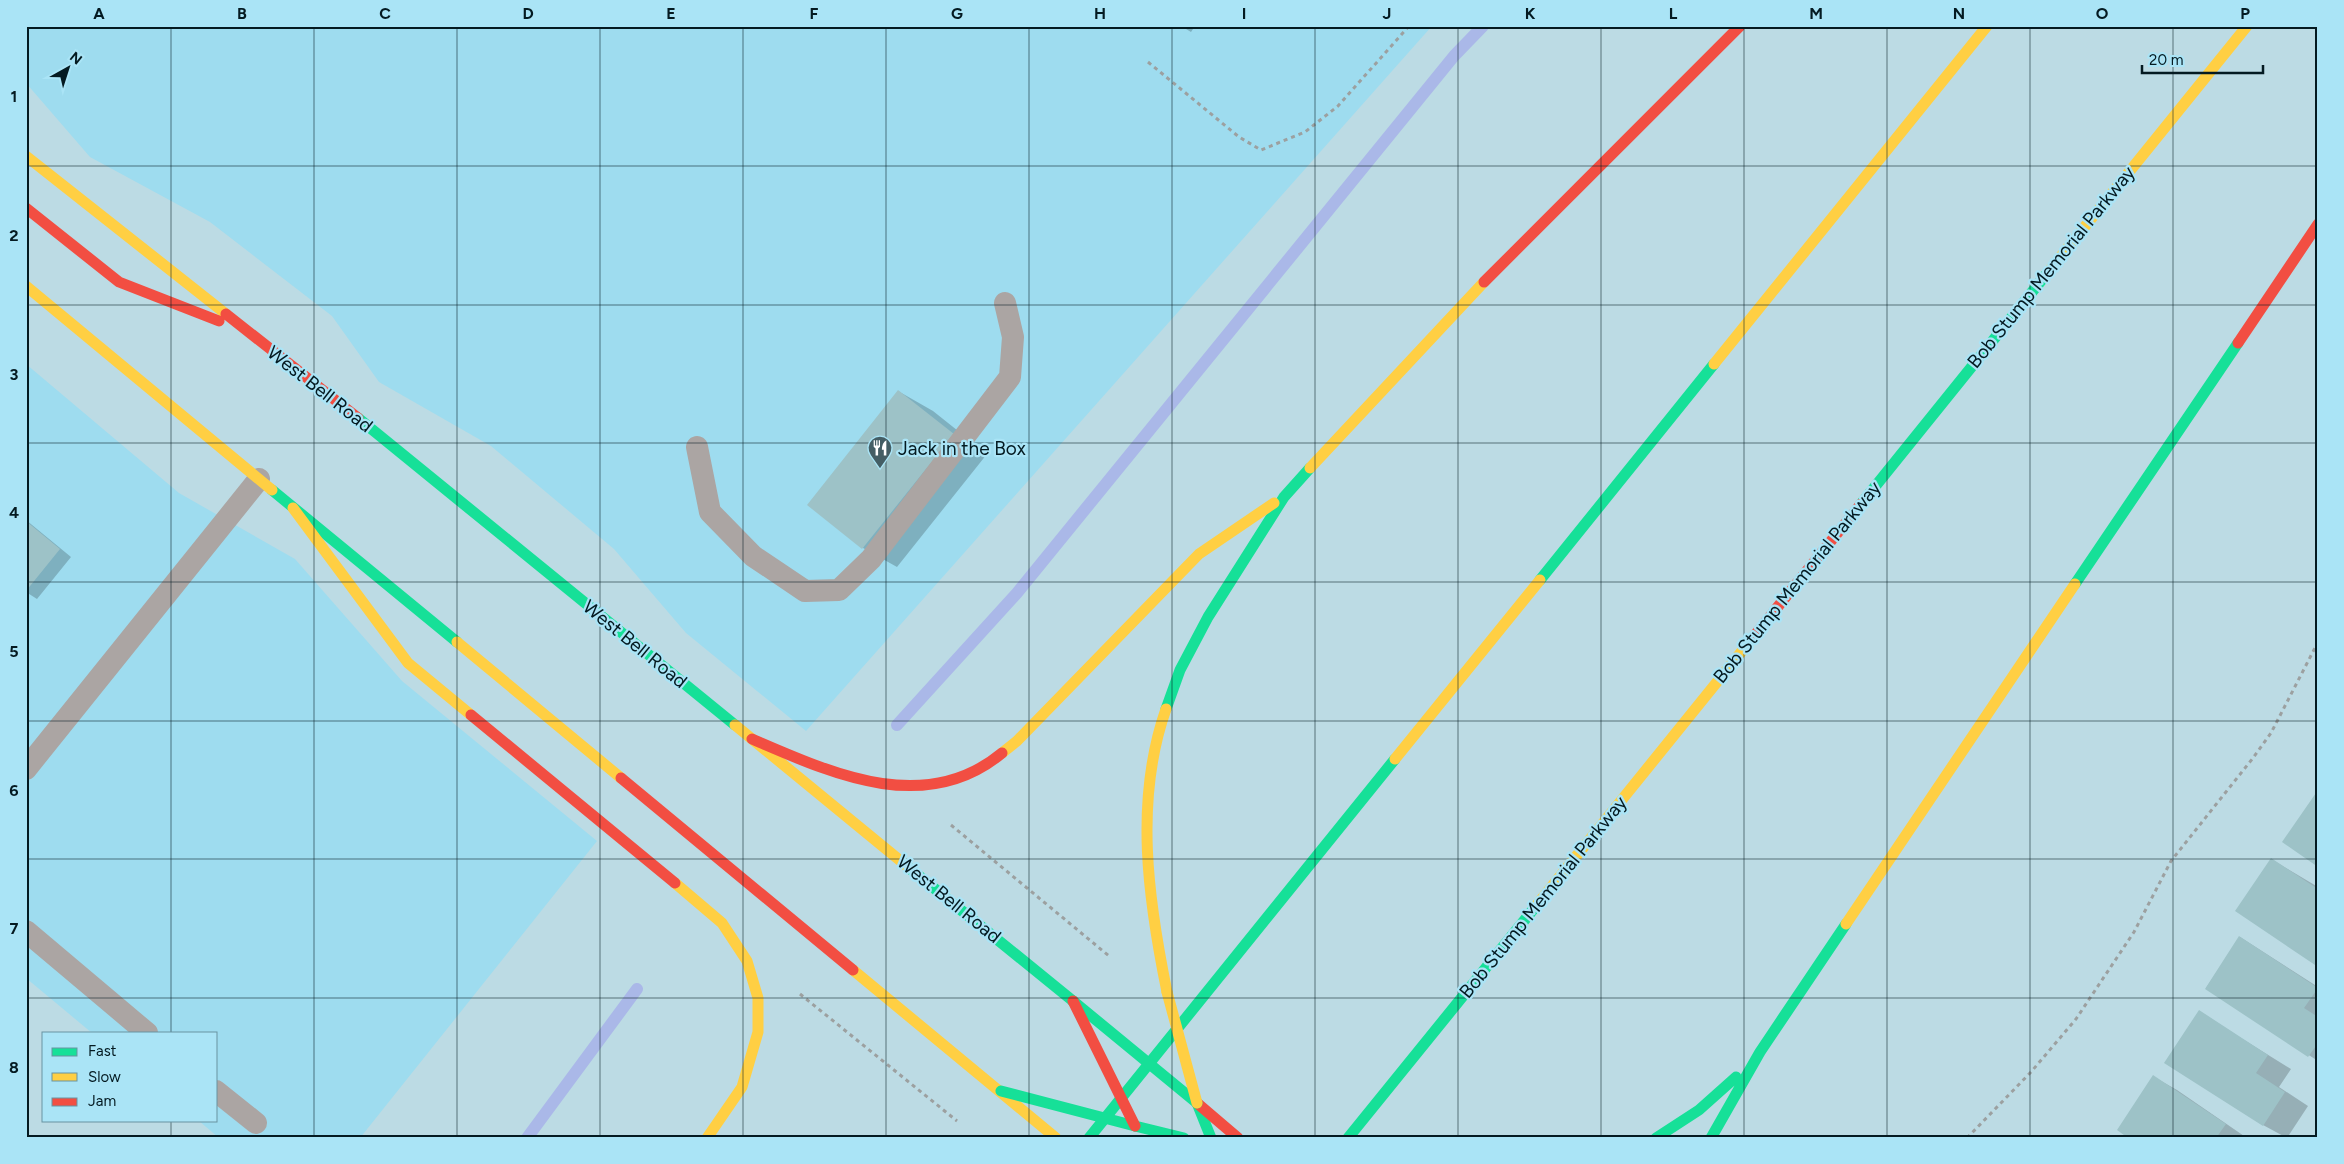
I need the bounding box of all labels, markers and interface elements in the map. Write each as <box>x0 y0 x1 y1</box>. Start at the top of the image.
text: A <box>93 4 105 23</box>
text: B <box>237 4 247 23</box>
text: C <box>379 4 391 23</box>
text: D <box>522 4 534 23</box>
text: E <box>666 4 676 23</box>
text: F <box>810 4 819 23</box>
text: G <box>951 4 963 23</box>
text: H <box>1094 4 1106 23</box>
text: I <box>1242 4 1246 23</box>
text: J <box>1383 4 1391 23</box>
text: K <box>1525 4 1536 23</box>
text: L <box>1669 4 1678 23</box>
text: M <box>1809 4 1823 23</box>
text: N <box>1953 4 1965 23</box>
text: O <box>2096 4 2109 23</box>
text: P <box>2240 4 2250 23</box>
north arrow <box>42 42 92 92</box>
scale bar <box>2142 42 2263 74</box>
text: N <box>66 48 85 68</box>
text: 20 m <box>2149 51 2183 69</box>
text: 1 <box>11 87 17 106</box>
street label: Bob Stump Memorial Parkway <box>1962 161 2140 373</box>
text: 2 <box>9 226 19 245</box>
street label: West Bell Road <box>263 341 377 437</box>
text: 3 <box>10 365 19 384</box>
restaurant icon: Jack in the Box <box>867 435 893 469</box>
place label: Jack in the Box <box>898 437 1026 460</box>
street label: Bob Stump Memorial Parkway <box>1708 476 1886 688</box>
text: 4 <box>9 503 19 522</box>
street label: West Bell Road <box>578 595 692 693</box>
text: 5 <box>9 642 19 661</box>
text: 6 <box>9 781 19 800</box>
street label: Bob Stump Memorial Parkway <box>1454 791 1632 1003</box>
street label: West Bell Road <box>892 850 1006 948</box>
text: 7 <box>10 919 19 938</box>
legend <box>42 1032 218 1122</box>
text: Fast <box>88 1042 117 1060</box>
text: 8 <box>9 1058 19 1077</box>
text: Slow <box>88 1068 121 1086</box>
text: Jam <box>88 1092 116 1110</box>

